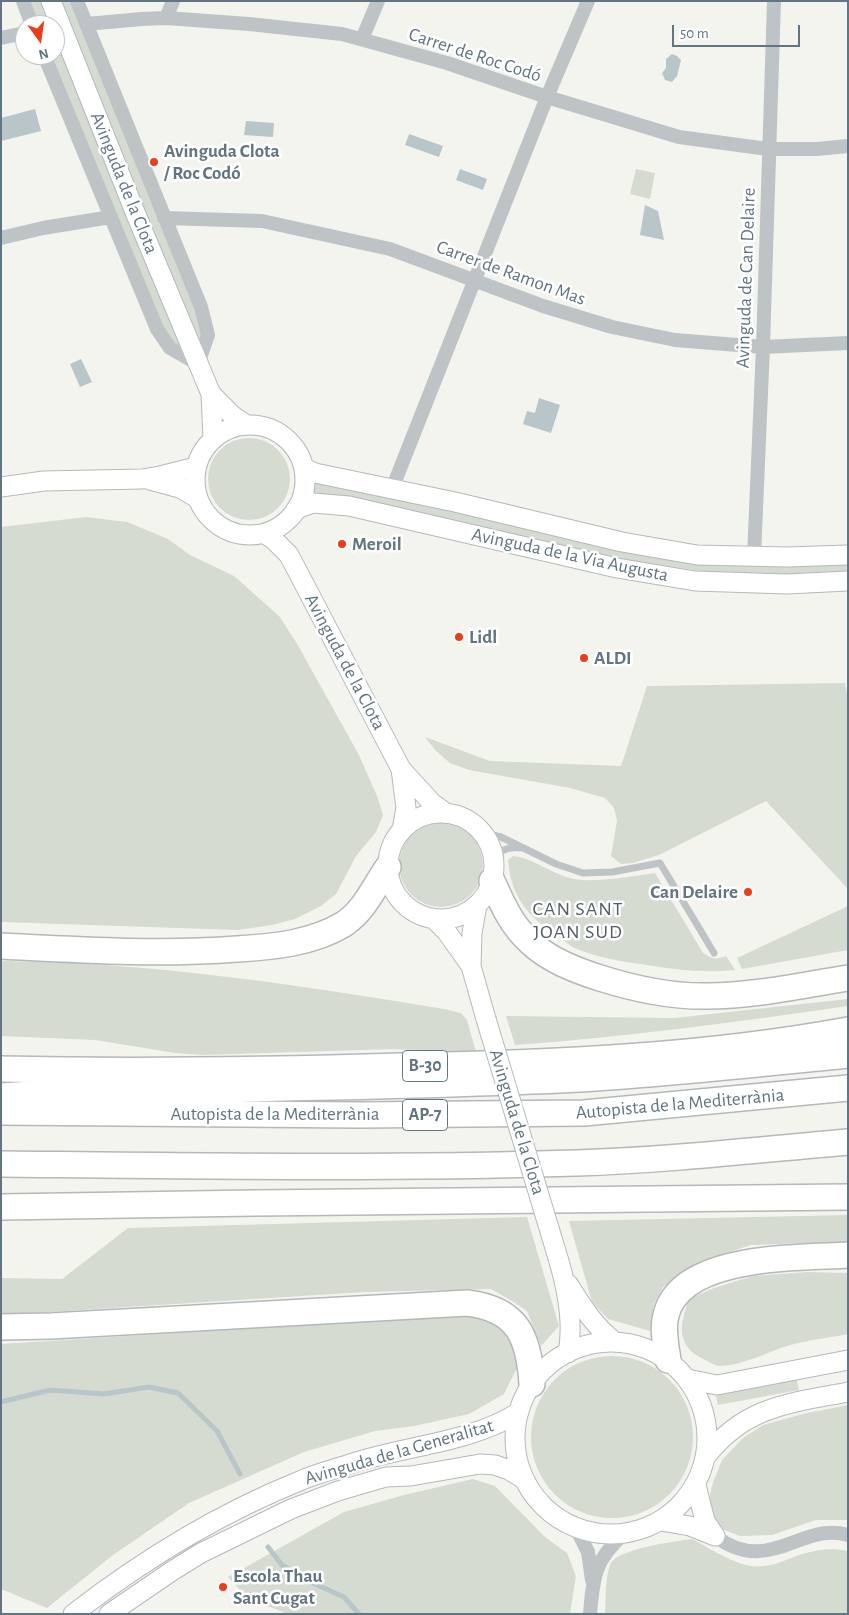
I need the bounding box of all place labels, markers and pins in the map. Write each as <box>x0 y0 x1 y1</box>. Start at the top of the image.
place label: Avinguda Clota / Roc Codó <box>164 140 280 184</box>
marker: Avinguda Clota / Roc Codó <box>148 156 160 168</box>
place label: Meroil <box>352 533 402 555</box>
marker: Meroil <box>336 538 348 550</box>
place label: Lidl <box>469 626 497 648</box>
marker: Lidl <box>453 631 465 643</box>
place label: ALDI <box>594 647 632 669</box>
marker: ALDI <box>578 652 590 664</box>
place label: Can Delaire <box>650 881 738 903</box>
marker: Can Delaire <box>742 886 754 898</box>
place label: Escola Thau Sant Cugat <box>233 1565 322 1609</box>
marker: Escola Thau Sant Cugat <box>217 1581 229 1593</box>

